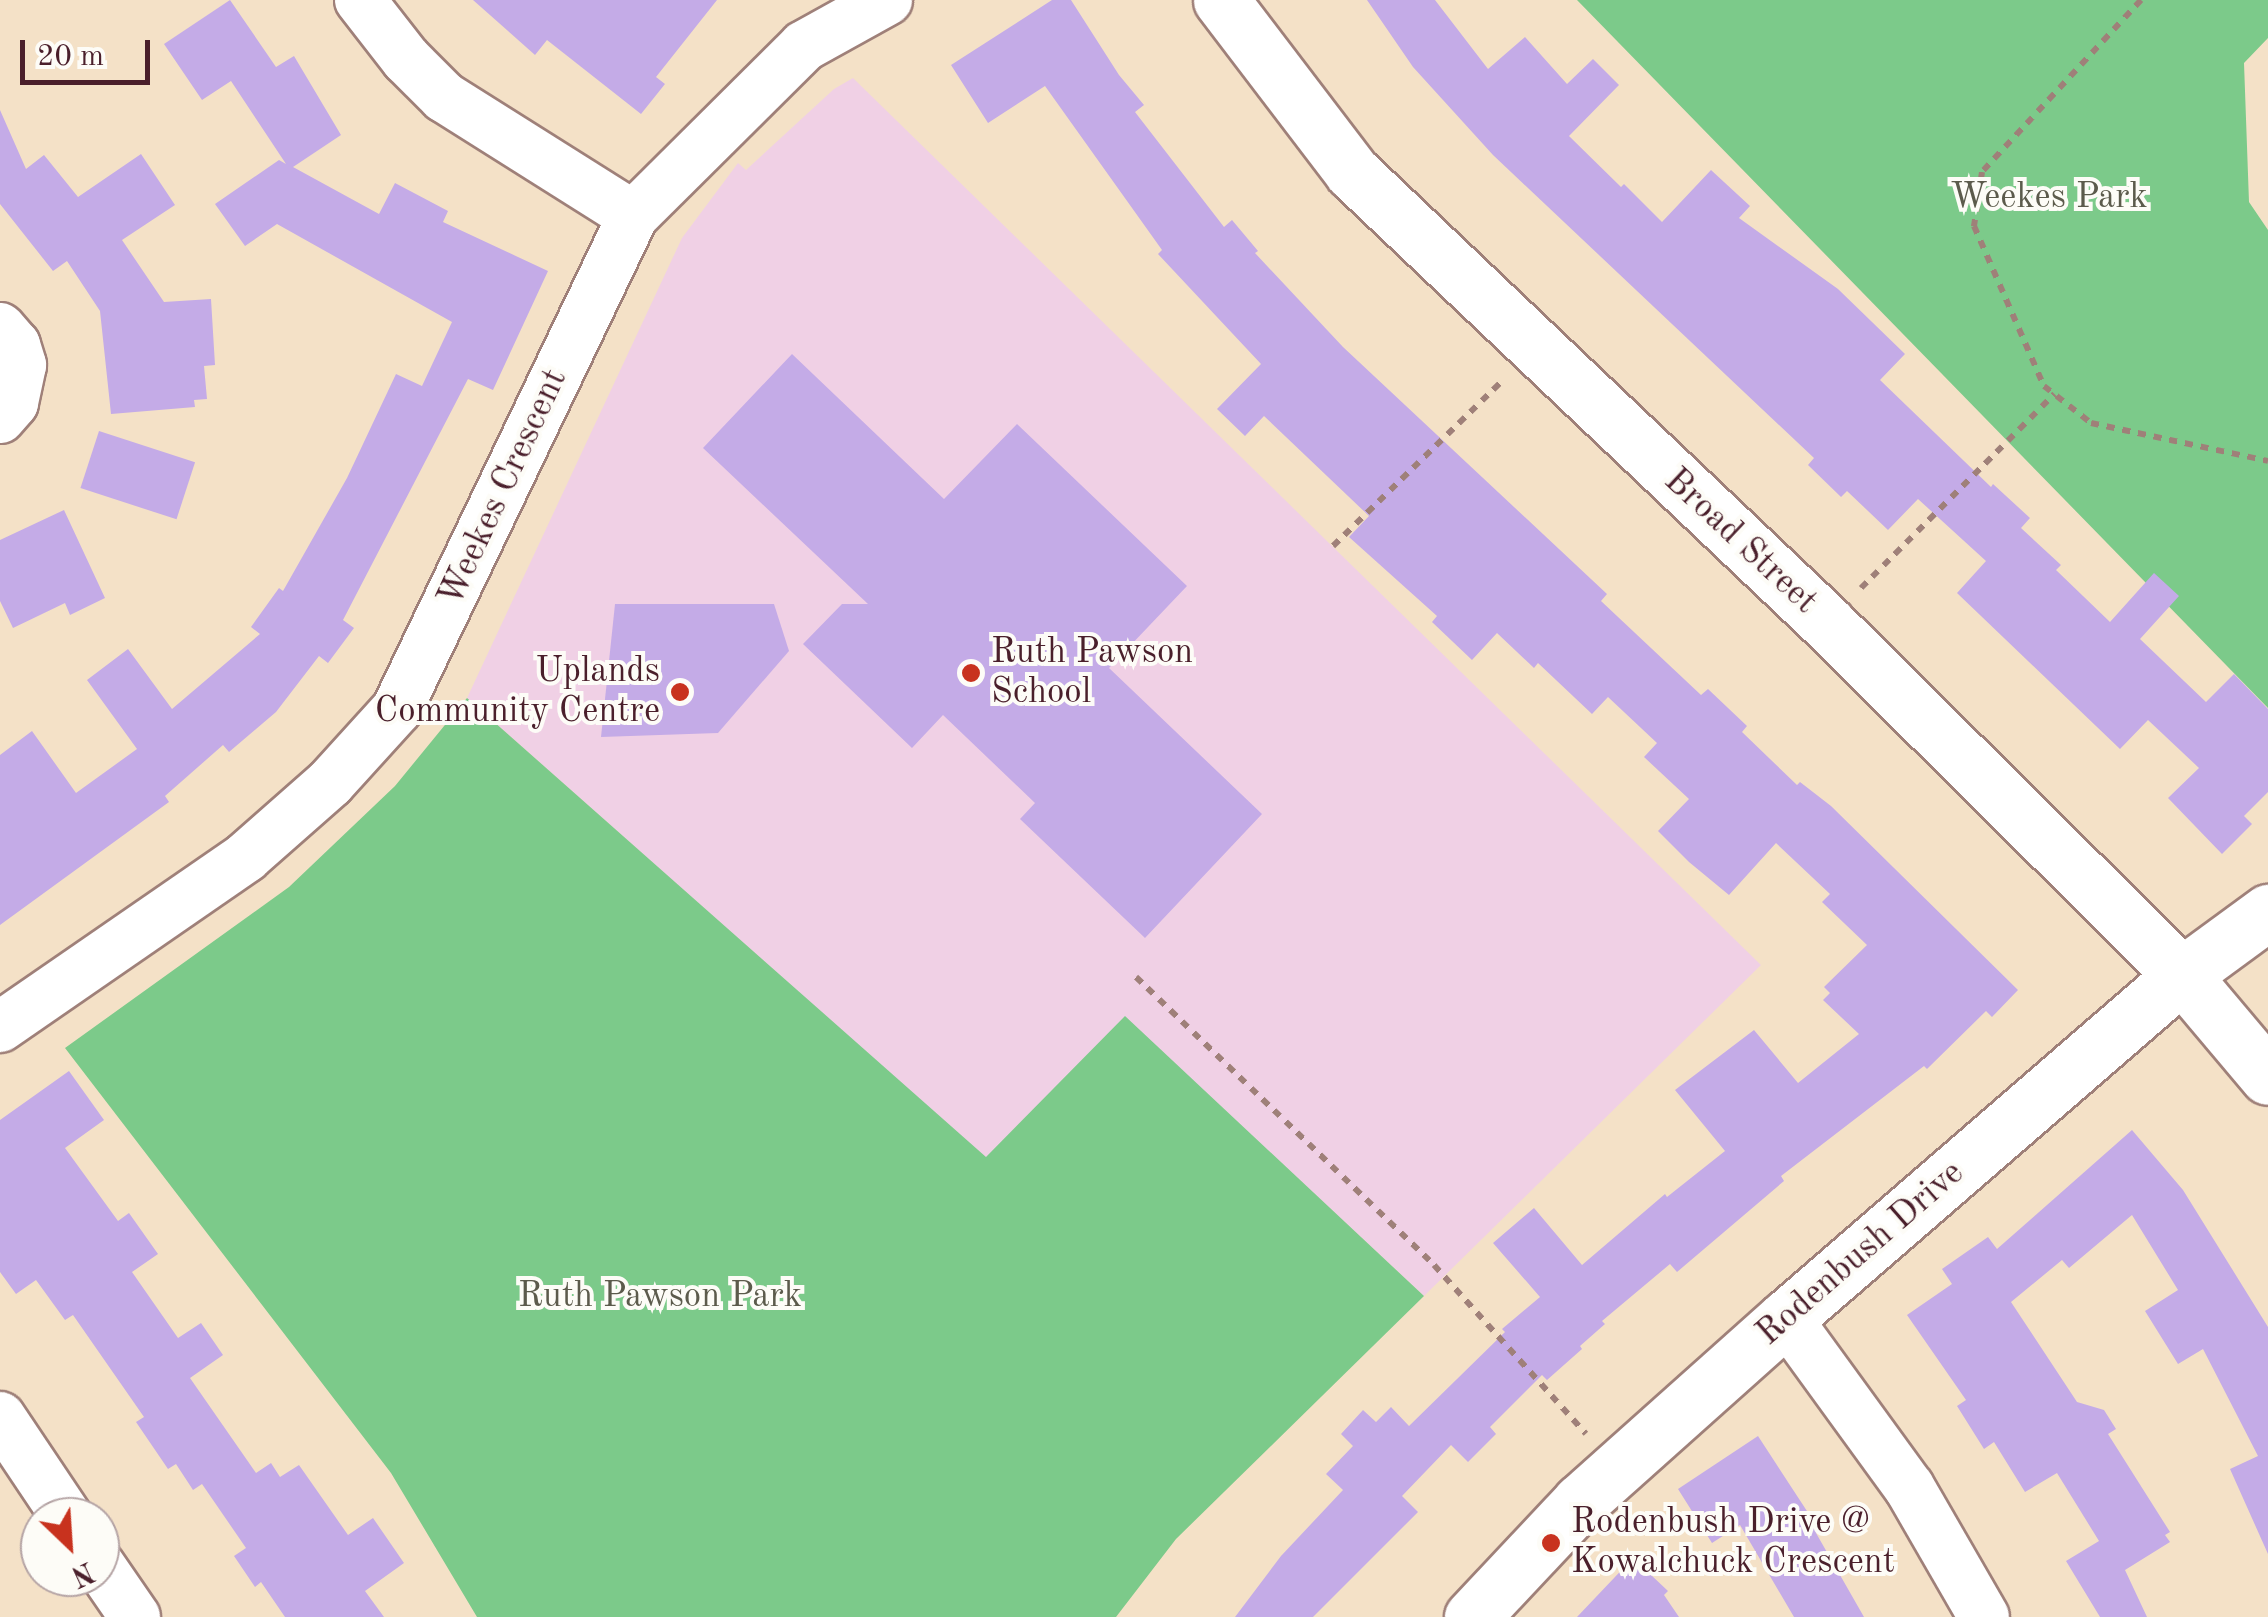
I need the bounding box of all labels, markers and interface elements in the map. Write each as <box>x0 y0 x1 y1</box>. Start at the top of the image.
scale bar <box>25 20 155 82</box>
text: 20 m <box>37 42 104 72</box>
park label: Weekes Park <box>1950 177 2148 219</box>
street label: Weekes Crescent <box>431 363 577 613</box>
street label: Broad Street <box>1655 460 1825 624</box>
place label: Ruth Pawson School <box>991 632 1193 714</box>
place label: Uplands Community Centre <box>375 651 660 733</box>
marker: Ruth Pawson School <box>960 662 982 684</box>
marker: Uplands Community Centre <box>669 681 691 703</box>
street label: Rodenbush Drive <box>1749 1153 1973 1355</box>
park label: Ruth Pawson Park <box>518 1276 802 1318</box>
north arrow <box>20 1497 120 1597</box>
place label: Rodenbush Drive @ Kowalchuck Crescent <box>1571 1502 1895 1584</box>
marker: Rodenbush Drive @ Kowalchuck Crescent <box>1540 1532 1562 1554</box>
text: N <box>66 1555 97 1590</box>

